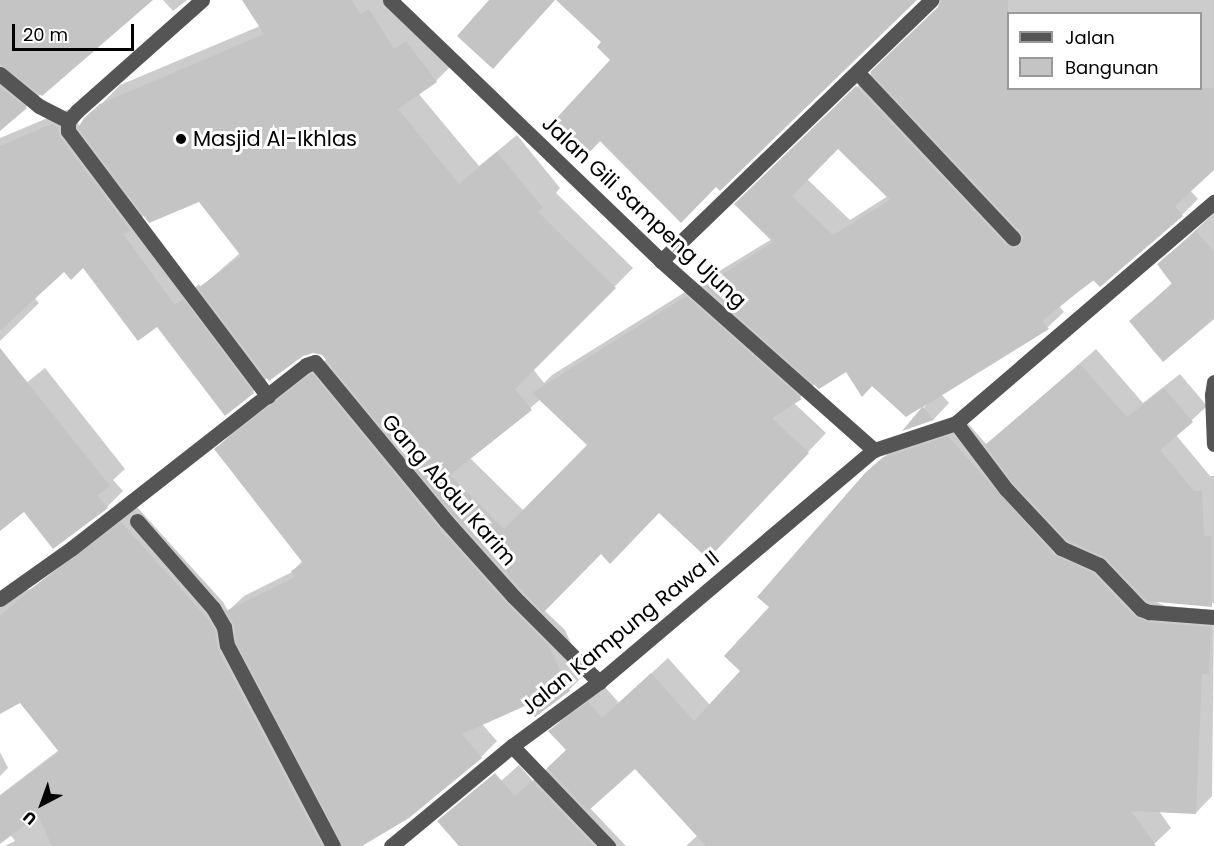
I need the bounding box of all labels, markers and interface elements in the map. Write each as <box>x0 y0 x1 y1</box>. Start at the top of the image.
scale bar <box>15 12 136 50</box>
legend <box>1007 12 1202 90</box>
text: 20 m <box>23 22 68 47</box>
text: Jalan <box>1065 25 1115 50</box>
text: Bangunan <box>1065 55 1159 80</box>
street label: Jalan Gili Sampeng Ujung <box>537 111 751 313</box>
place label: Masjid Al-Ikhlas <box>193 126 357 152</box>
marker: Masjid Al-Ikhlas <box>174 132 188 146</box>
street label: Gang Abdul Karim <box>377 409 521 571</box>
street label: Jalan Kampung Rawa II <box>516 545 724 721</box>
north arrow <box>12 774 72 834</box>
text: U <box>18 806 42 830</box>

